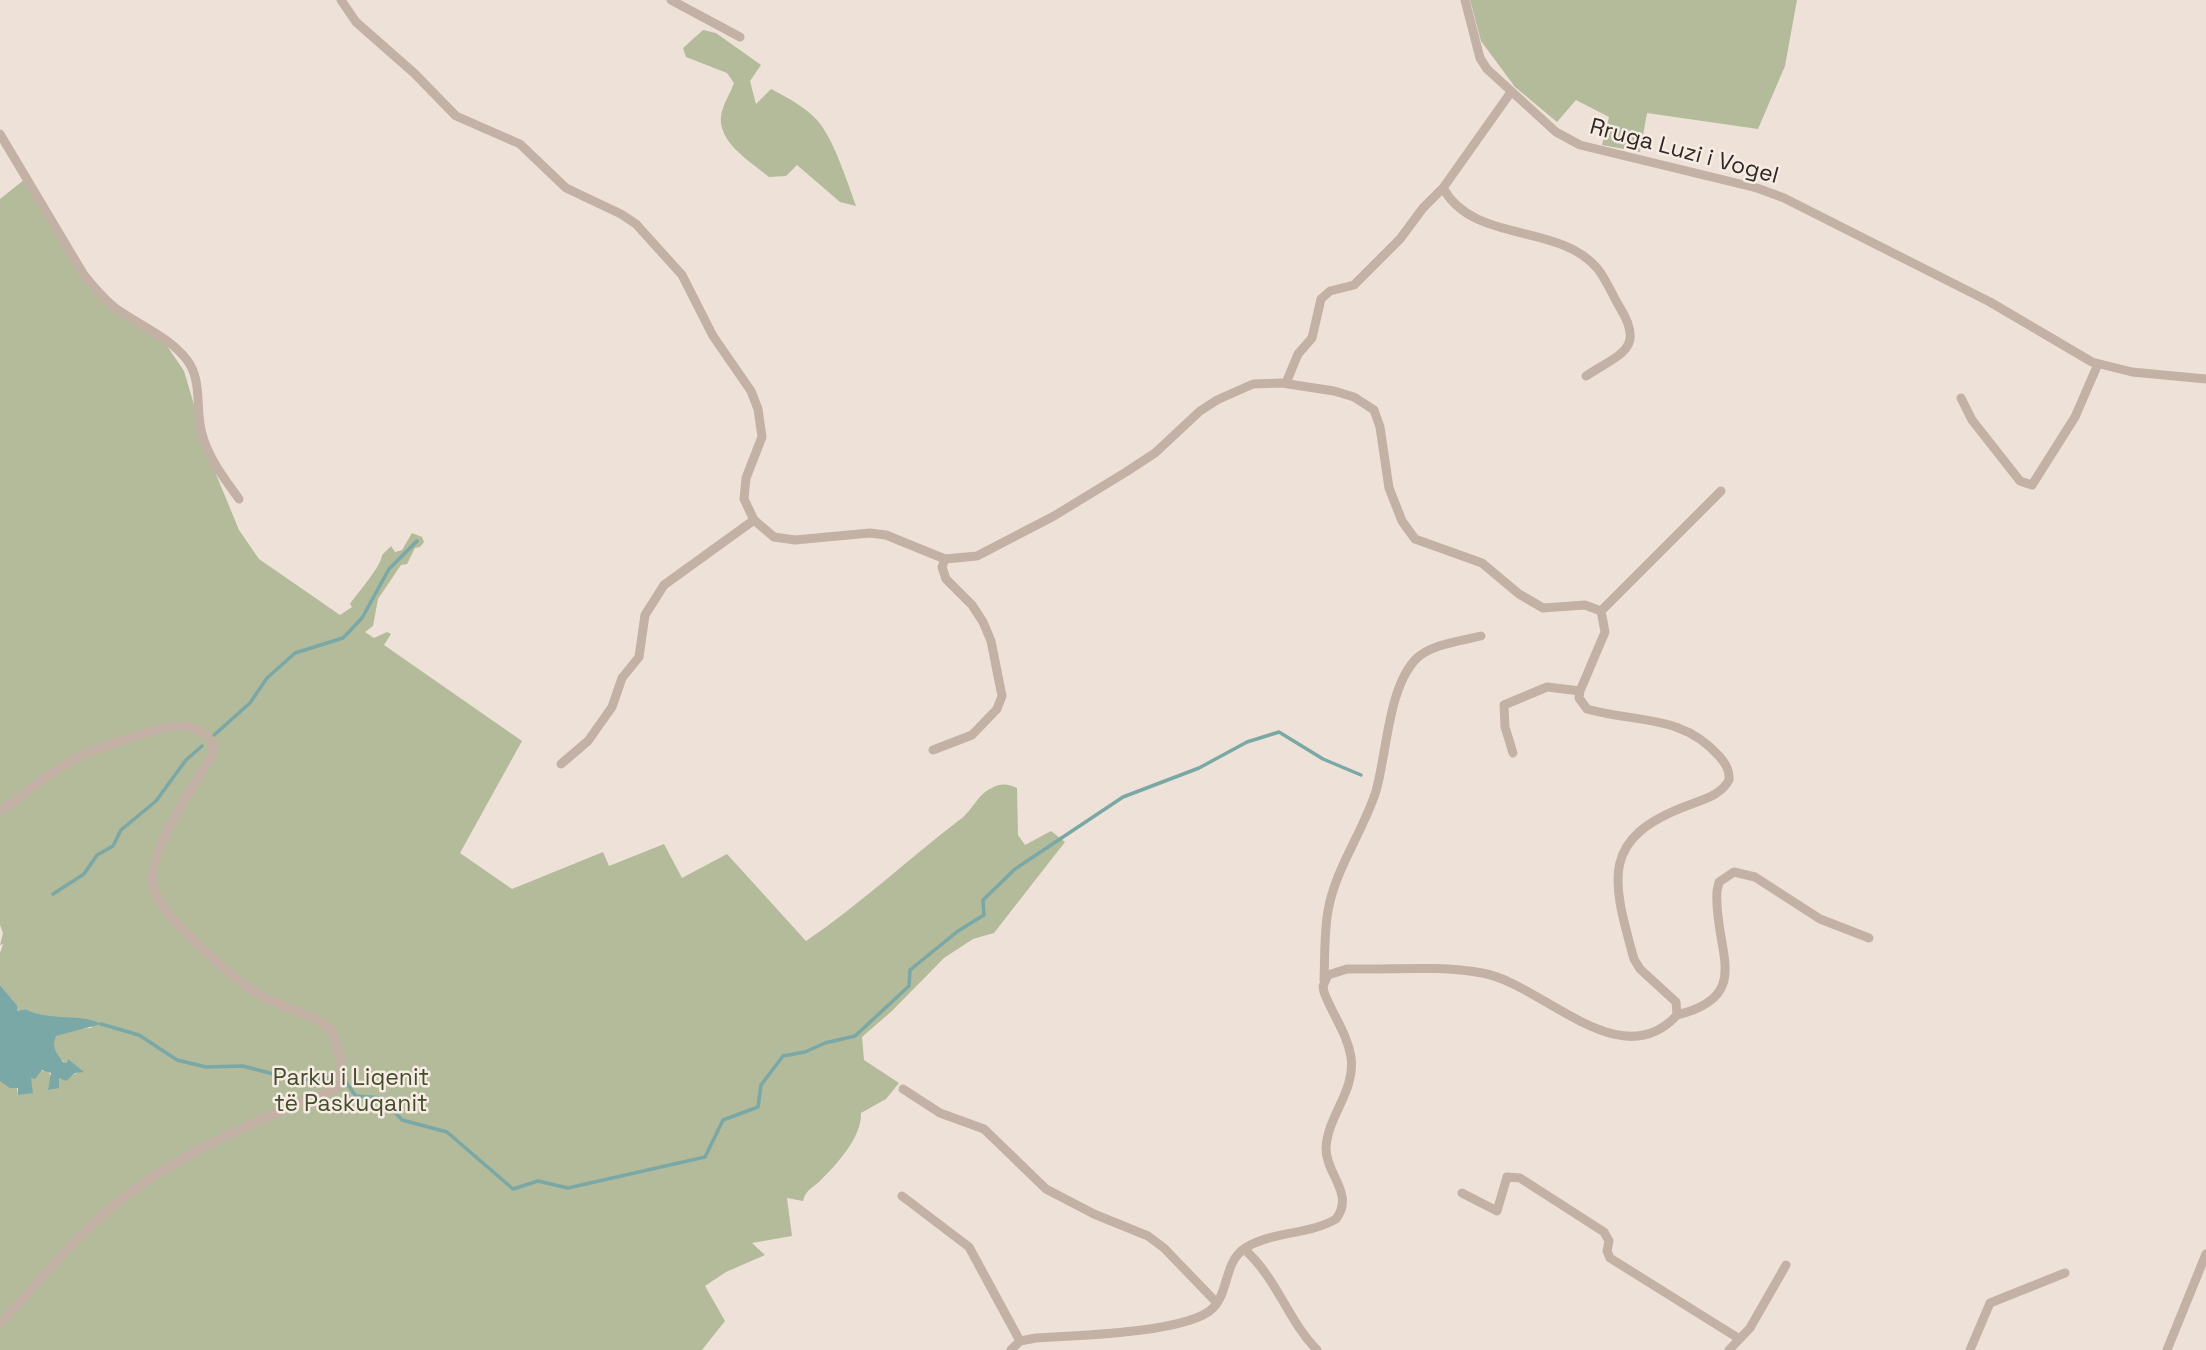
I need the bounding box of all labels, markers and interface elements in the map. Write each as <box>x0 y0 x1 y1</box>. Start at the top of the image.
street label: Rruga Luzi i Vogel <box>1587 114 1781 190</box>
park label: Parku i Liqenit të Paskuqanit <box>273 1065 429 1119</box>

